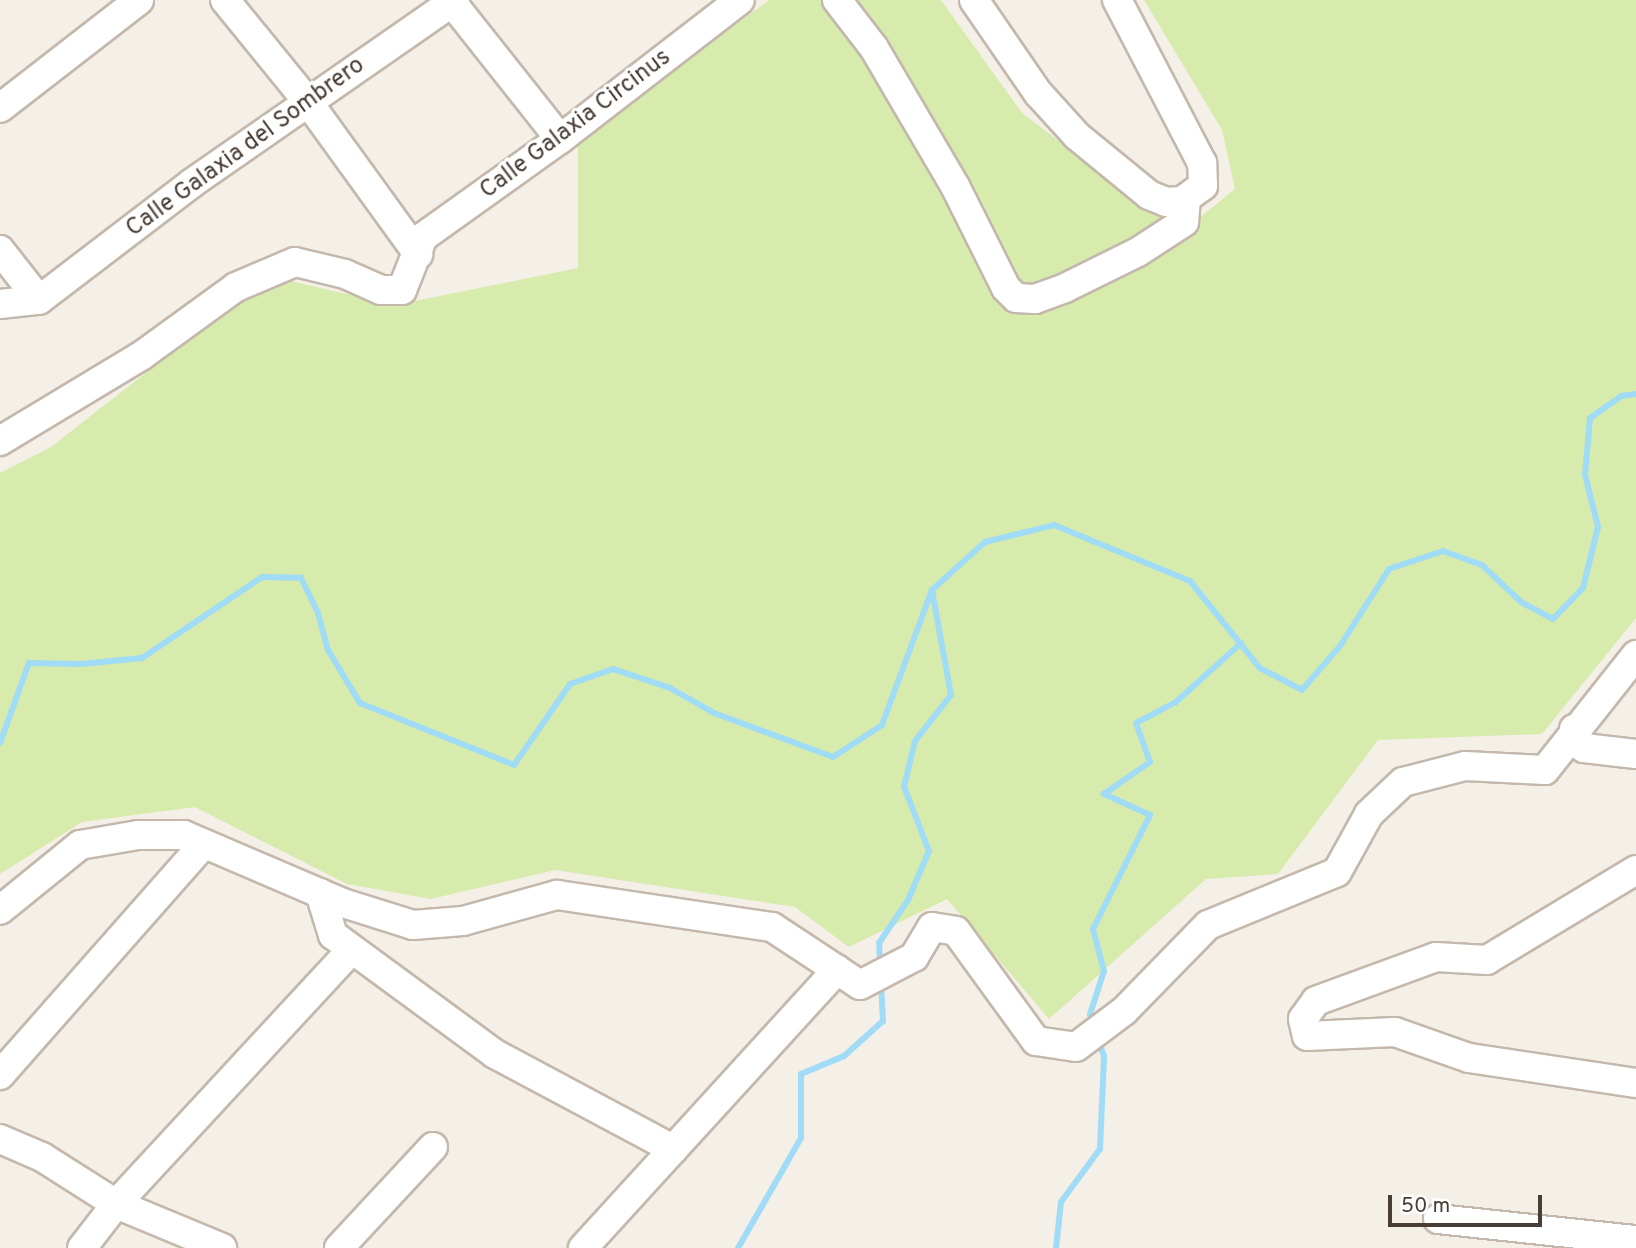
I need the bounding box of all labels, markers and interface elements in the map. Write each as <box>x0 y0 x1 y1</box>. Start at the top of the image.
street label: Calle Galaxia Circinus <box>475 44 677 206</box>
street label: Calle Galaxia del Sombrero <box>121 52 371 244</box>
scale bar <box>1391 1182 1545 1226</box>
text: 50 m <box>1401 1193 1450 1220</box>

